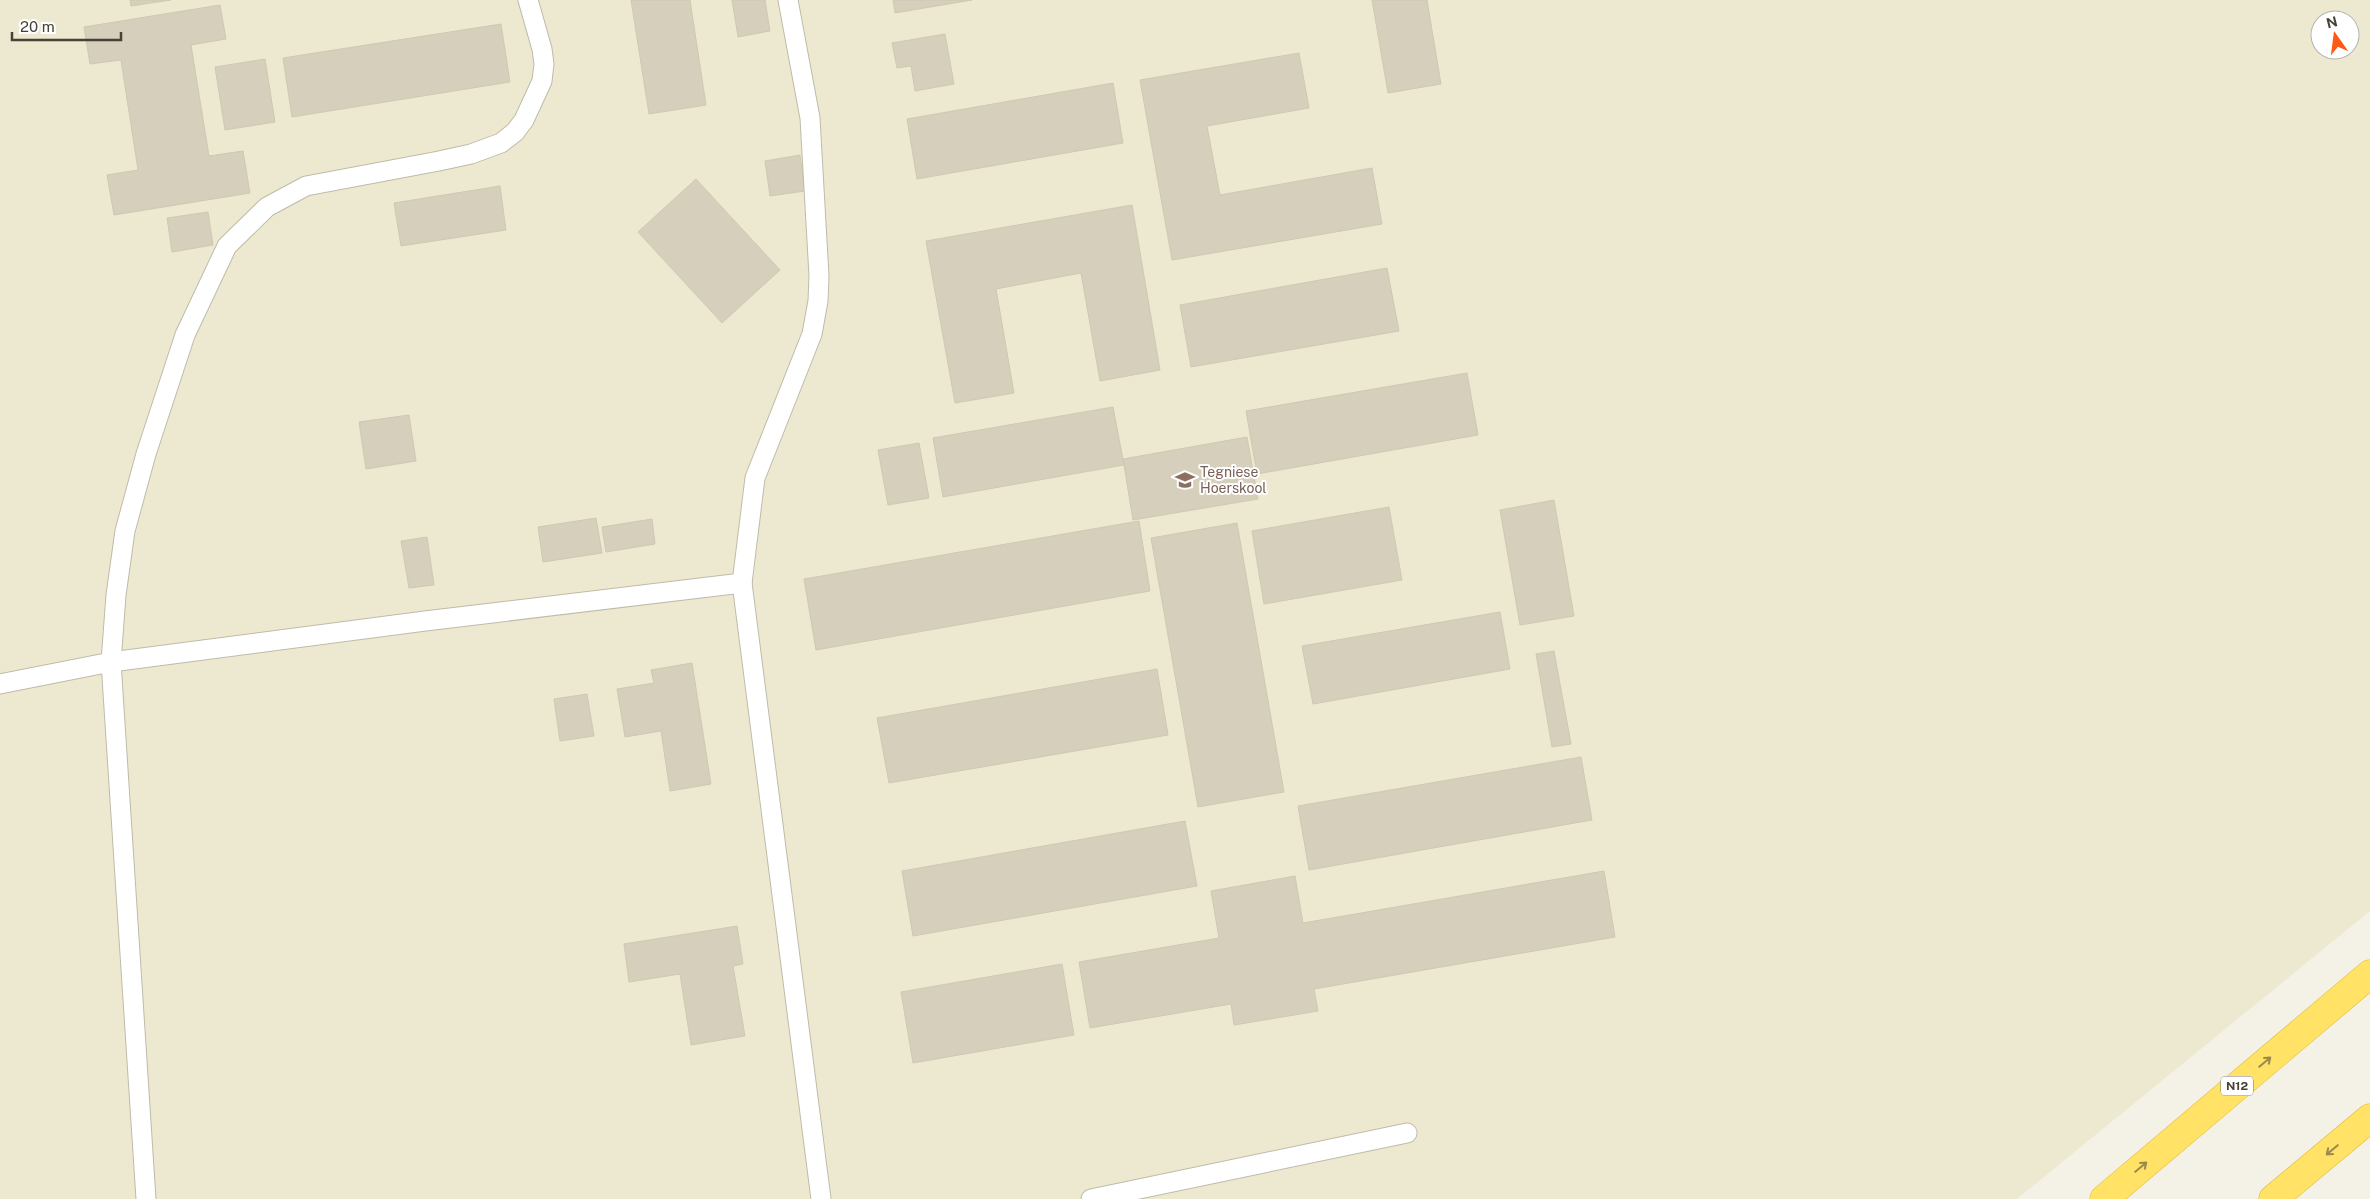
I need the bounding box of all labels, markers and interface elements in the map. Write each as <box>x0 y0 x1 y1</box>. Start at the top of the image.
scale bar <box>12 10 121 42</box>
north arrow <box>2310 10 2360 60</box>
text: N <box>2325 13 2339 31</box>
text: 20 m <box>20 18 55 35</box>
place label: Tegniese Hoerskool <box>1200 464 1267 496</box>
school or university icon: Tegniese Hoerskool <box>1174 469 1196 491</box>
one-way arrow <box>2259 1057 2272 1068</box>
road number: N12 <box>2221 1076 2253 1096</box>
one-way arrow <box>2326 1144 2339 1155</box>
one-way arrow <box>2134 1162 2147 1173</box>

